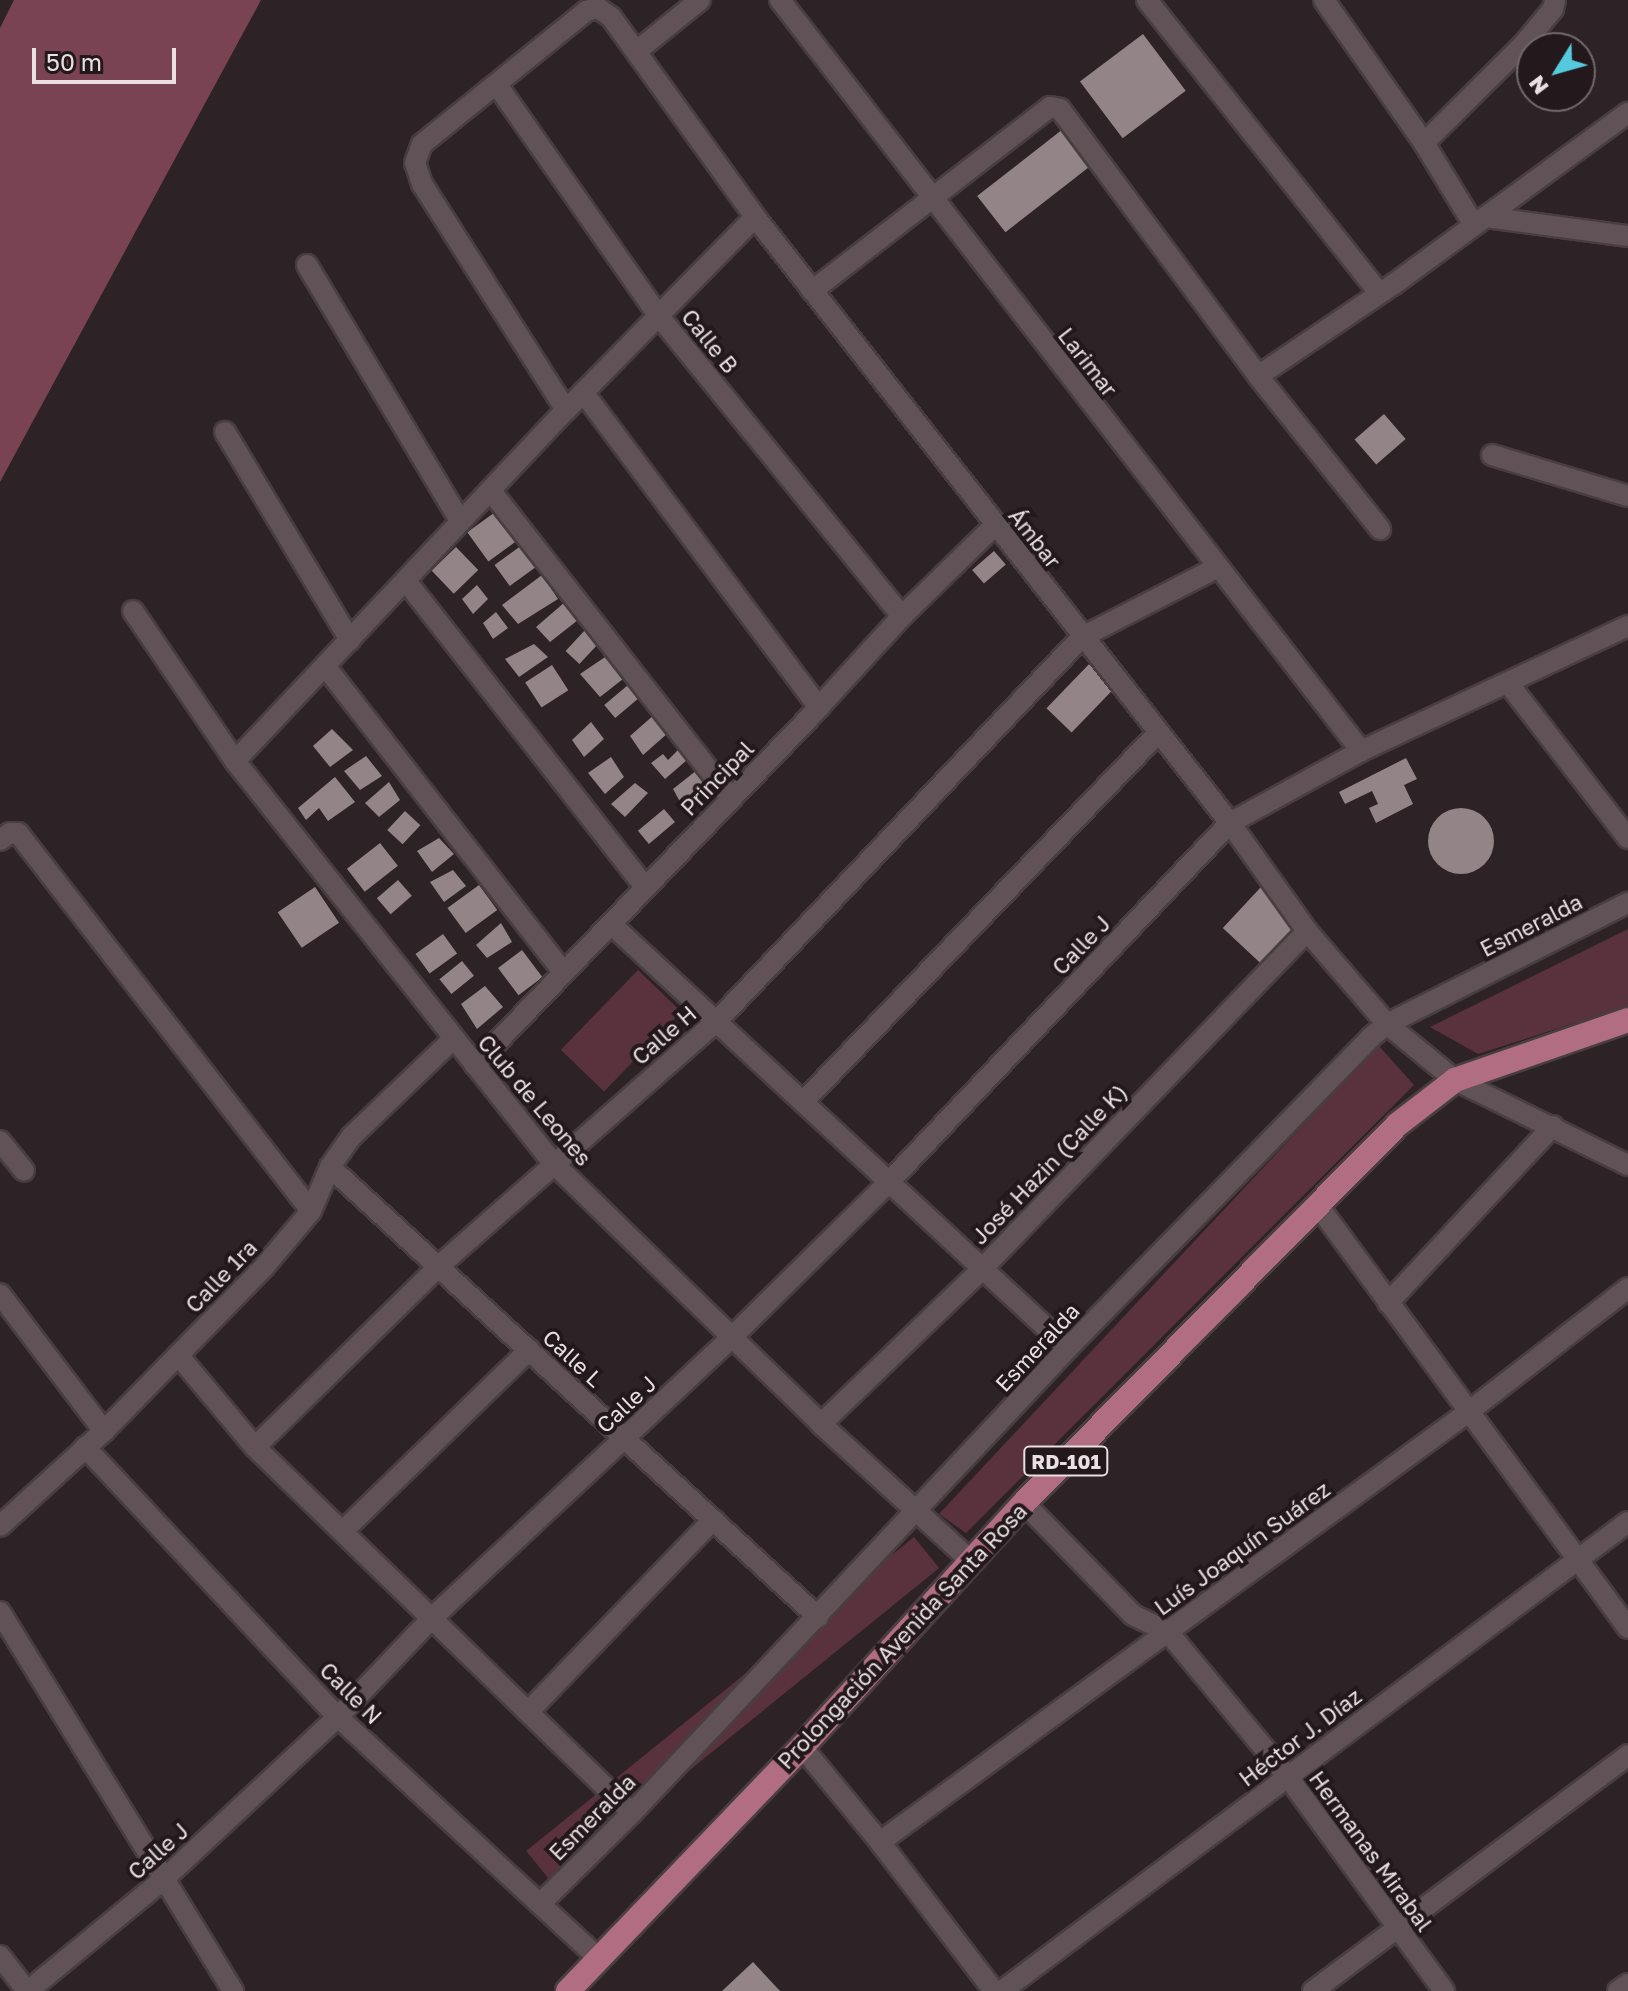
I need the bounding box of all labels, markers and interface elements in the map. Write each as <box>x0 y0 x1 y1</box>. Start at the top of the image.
scale bar <box>36 32 180 82</box>
north arrow <box>1516 32 1596 112</box>
text: 50 m <box>46 47 102 76</box>
text: N <box>1522 71 1554 100</box>
street label: Calle B <box>676 304 744 378</box>
street label: Larimar <box>1053 322 1123 402</box>
street label: Ámbar <box>1003 503 1067 573</box>
street label: Principal <box>675 735 759 821</box>
street label: Esmeralda <box>1476 888 1586 962</box>
street label: Calle J <box>1047 910 1115 980</box>
street label: Calle H <box>627 1000 701 1070</box>
street label: Club de Leones <box>473 1029 597 1171</box>
street label: José Hazin (Calle K) <box>966 1079 1132 1249</box>
street label: Calle 1ra <box>180 1234 262 1318</box>
street label: Esmeralda <box>990 1297 1084 1397</box>
street label: Calle L <box>538 1324 608 1392</box>
street label: Calle J <box>591 1370 661 1438</box>
road number: RD-101 <box>1022 1445 1110 1477</box>
street label: Luís Joaquín Suárez <box>1149 1476 1335 1620</box>
street label: Prolongación Avenida Santa Rosa <box>772 1498 1032 1774</box>
street label: Calle N <box>315 1657 387 1729</box>
street label: Héctor J. Díaz <box>1234 1682 1366 1792</box>
street label: Hermanas Mirabal <box>1304 1766 1438 1936</box>
street label: Esmeralda <box>543 1768 641 1866</box>
street label: Calle J <box>123 1817 193 1885</box>

